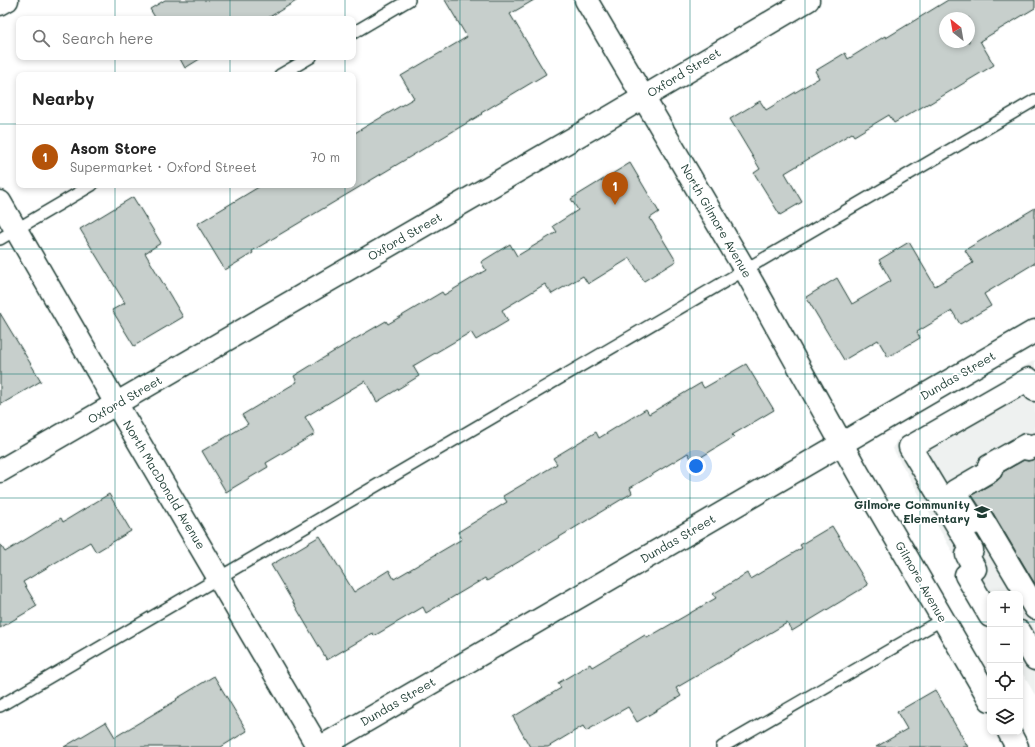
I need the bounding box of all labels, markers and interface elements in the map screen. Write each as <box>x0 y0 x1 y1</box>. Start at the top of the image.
north arrow <box>939 12 975 48</box>
search box <box>16 16 356 60</box>
icon: search <box>30 27 52 49</box>
text: Search here <box>62 28 153 48</box>
street label: Oxford Street <box>644 44 723 100</box>
text: Nearby <box>32 87 94 109</box>
text: Asom Store <box>70 138 156 158</box>
text: 1 <box>42 148 48 165</box>
text: 70 m <box>310 148 340 165</box>
text: Supermarket · Oxford Street <box>70 158 257 175</box>
street label: North Gilmore Avenue <box>678 161 756 280</box>
pin: 1 <box>602 172 628 205</box>
street label: Oxford Street <box>365 208 444 264</box>
street label: Dundas Street <box>917 347 998 403</box>
street label: Oxford Street <box>85 371 164 427</box>
street label: North MacDonald Avenue <box>120 417 210 552</box>
your location <box>686 456 706 476</box>
place label: Gilmore Community Elementary <box>854 496 970 526</box>
school or university icon: Gilmore Community Elementary <box>973 503 991 521</box>
street label: Dundas Street <box>637 510 718 566</box>
street label: Gilmore Avenue <box>892 538 952 625</box>
map controls <box>987 591 1023 735</box>
button: + <box>987 591 1023 627</box>
button: − <box>987 627 1023 663</box>
button: locate <box>987 663 1023 699</box>
street label: Dundas Street <box>357 673 438 729</box>
button: layers <box>987 699 1023 735</box>

